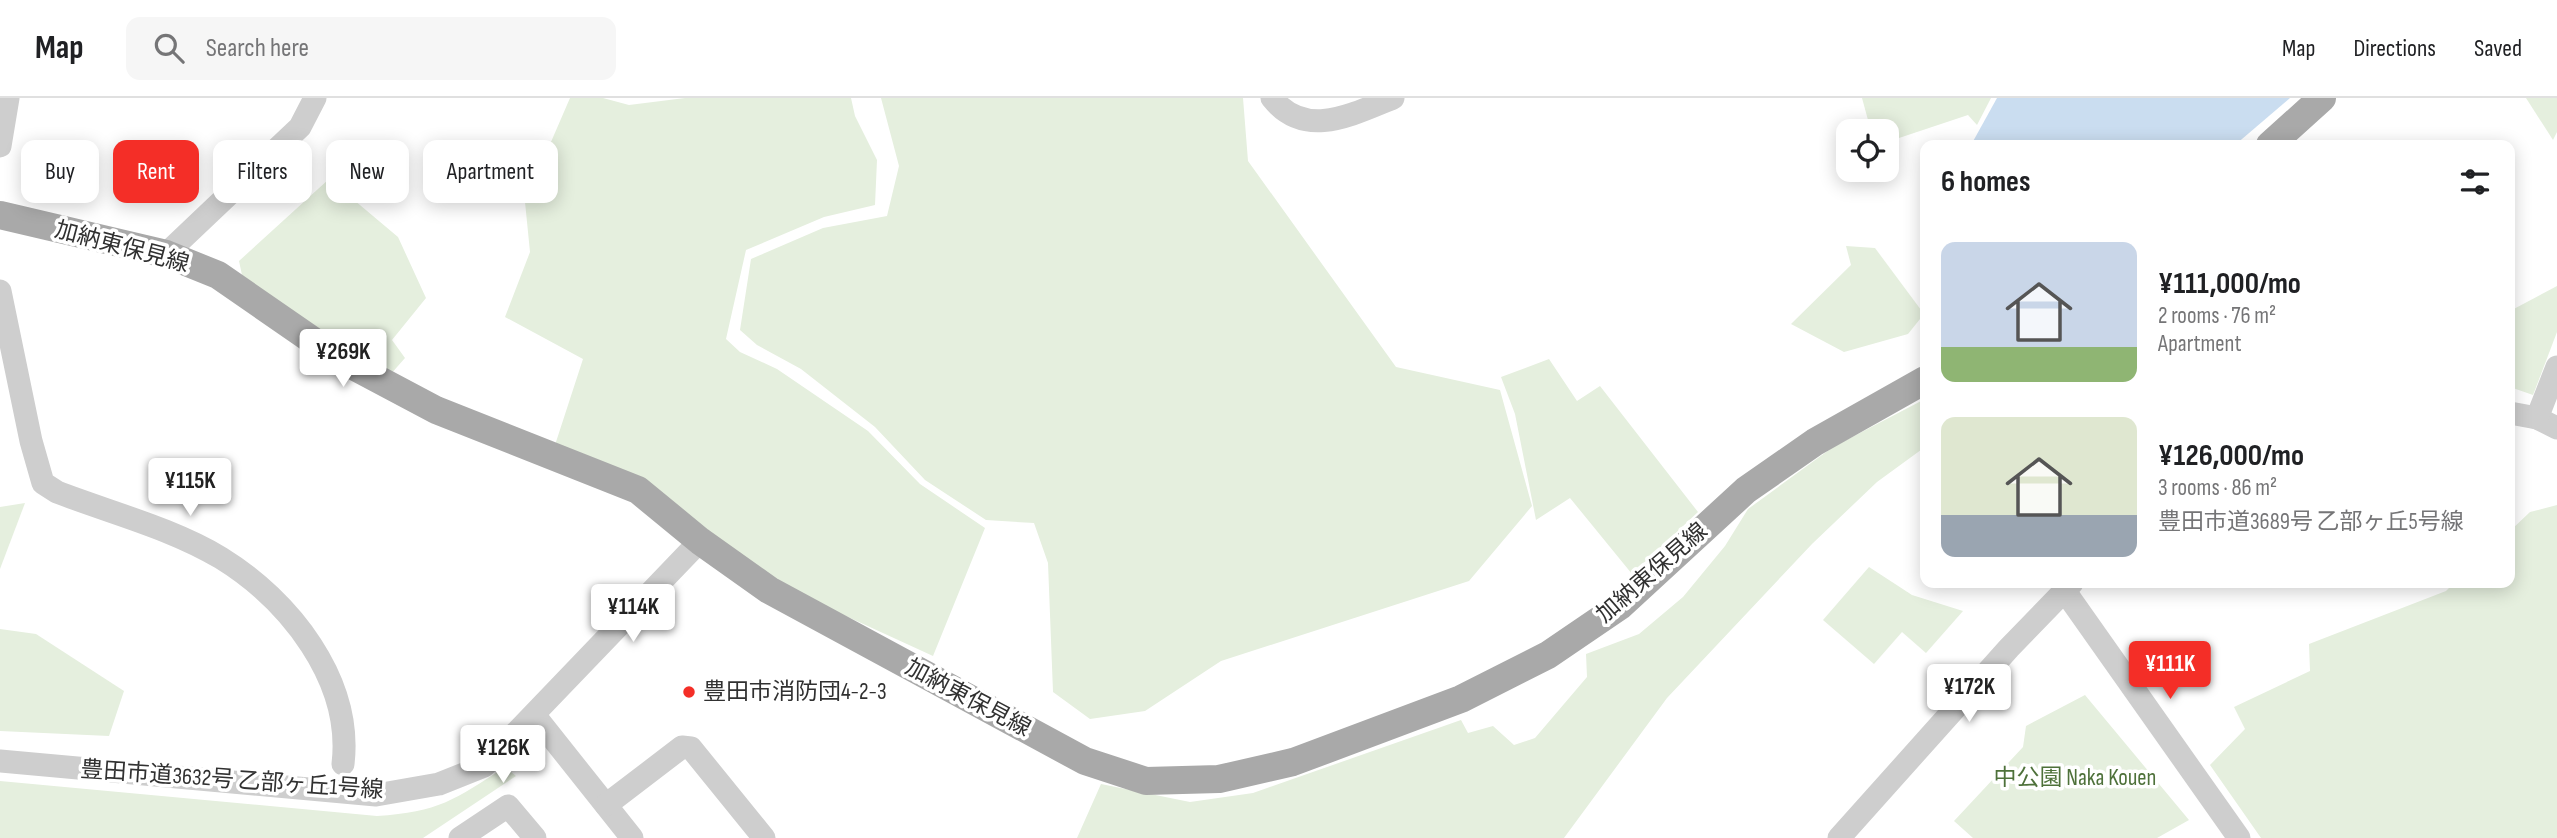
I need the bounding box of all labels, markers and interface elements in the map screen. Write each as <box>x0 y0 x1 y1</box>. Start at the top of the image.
search box <box>126 17 616 80</box>
text: Map <box>35 28 84 68</box>
icon: search <box>150 29 188 67</box>
text: Search here <box>206 33 309 64</box>
text: Map <box>2282 34 2315 63</box>
text: Directions <box>2353 34 2436 63</box>
text: Saved <box>2474 34 2522 63</box>
map controls <box>1836 119 1899 182</box>
button: locate <box>1836 119 1899 182</box>
chip: Buy <box>21 140 99 203</box>
chip: Rent <box>113 140 199 203</box>
chip: Filters <box>213 140 312 203</box>
chip: New <box>326 140 409 203</box>
chip: Apartment <box>423 140 558 203</box>
icon: filters <box>2456 163 2494 201</box>
text: 6 homes <box>1941 164 2030 200</box>
street label: 加納東保見線 <box>52 216 192 278</box>
text: ¥111,000/mo <box>2158 266 2301 302</box>
icon: home <box>1997 270 2081 354</box>
text: 2 rooms · 76 m² <box>2158 302 2276 330</box>
pin: ¥269K <box>294 330 392 389</box>
text: Apartment <box>2158 330 2242 358</box>
text: ¥269K <box>316 338 370 366</box>
text: ¥126,000/mo <box>2158 438 2304 474</box>
icon: home <box>1997 445 2081 529</box>
pin: ¥115K <box>141 458 239 518</box>
text: ¥115K <box>164 467 216 495</box>
text: 3 rooms · 86 m² <box>2158 474 2277 502</box>
text: 豊田市道3689号 乙部ヶ丘5号線 <box>2158 508 2464 536</box>
street label: 加納東保見線 <box>1591 517 1713 629</box>
pin: ¥114K <box>584 584 682 644</box>
text: ¥114K <box>607 593 659 621</box>
pin: ¥111K <box>2121 642 2219 701</box>
text: ¥111K <box>2145 650 2195 678</box>
street label: 加納東保見線 <box>901 653 1035 743</box>
pin: ¥172K <box>1920 664 2018 724</box>
text: ¥172K <box>1943 673 1995 701</box>
place label: 豊田市消防団4-2-3 <box>703 678 887 706</box>
marker: 豊田市消防団4-2-3 <box>681 684 697 700</box>
pin: ¥126K <box>454 726 552 785</box>
text: ¥126K <box>476 734 530 762</box>
street label: 豊田市道3632号 乙部ヶ丘1号線 <box>80 755 384 805</box>
park label: 中公園 Naka Kouen <box>1994 764 2156 792</box>

